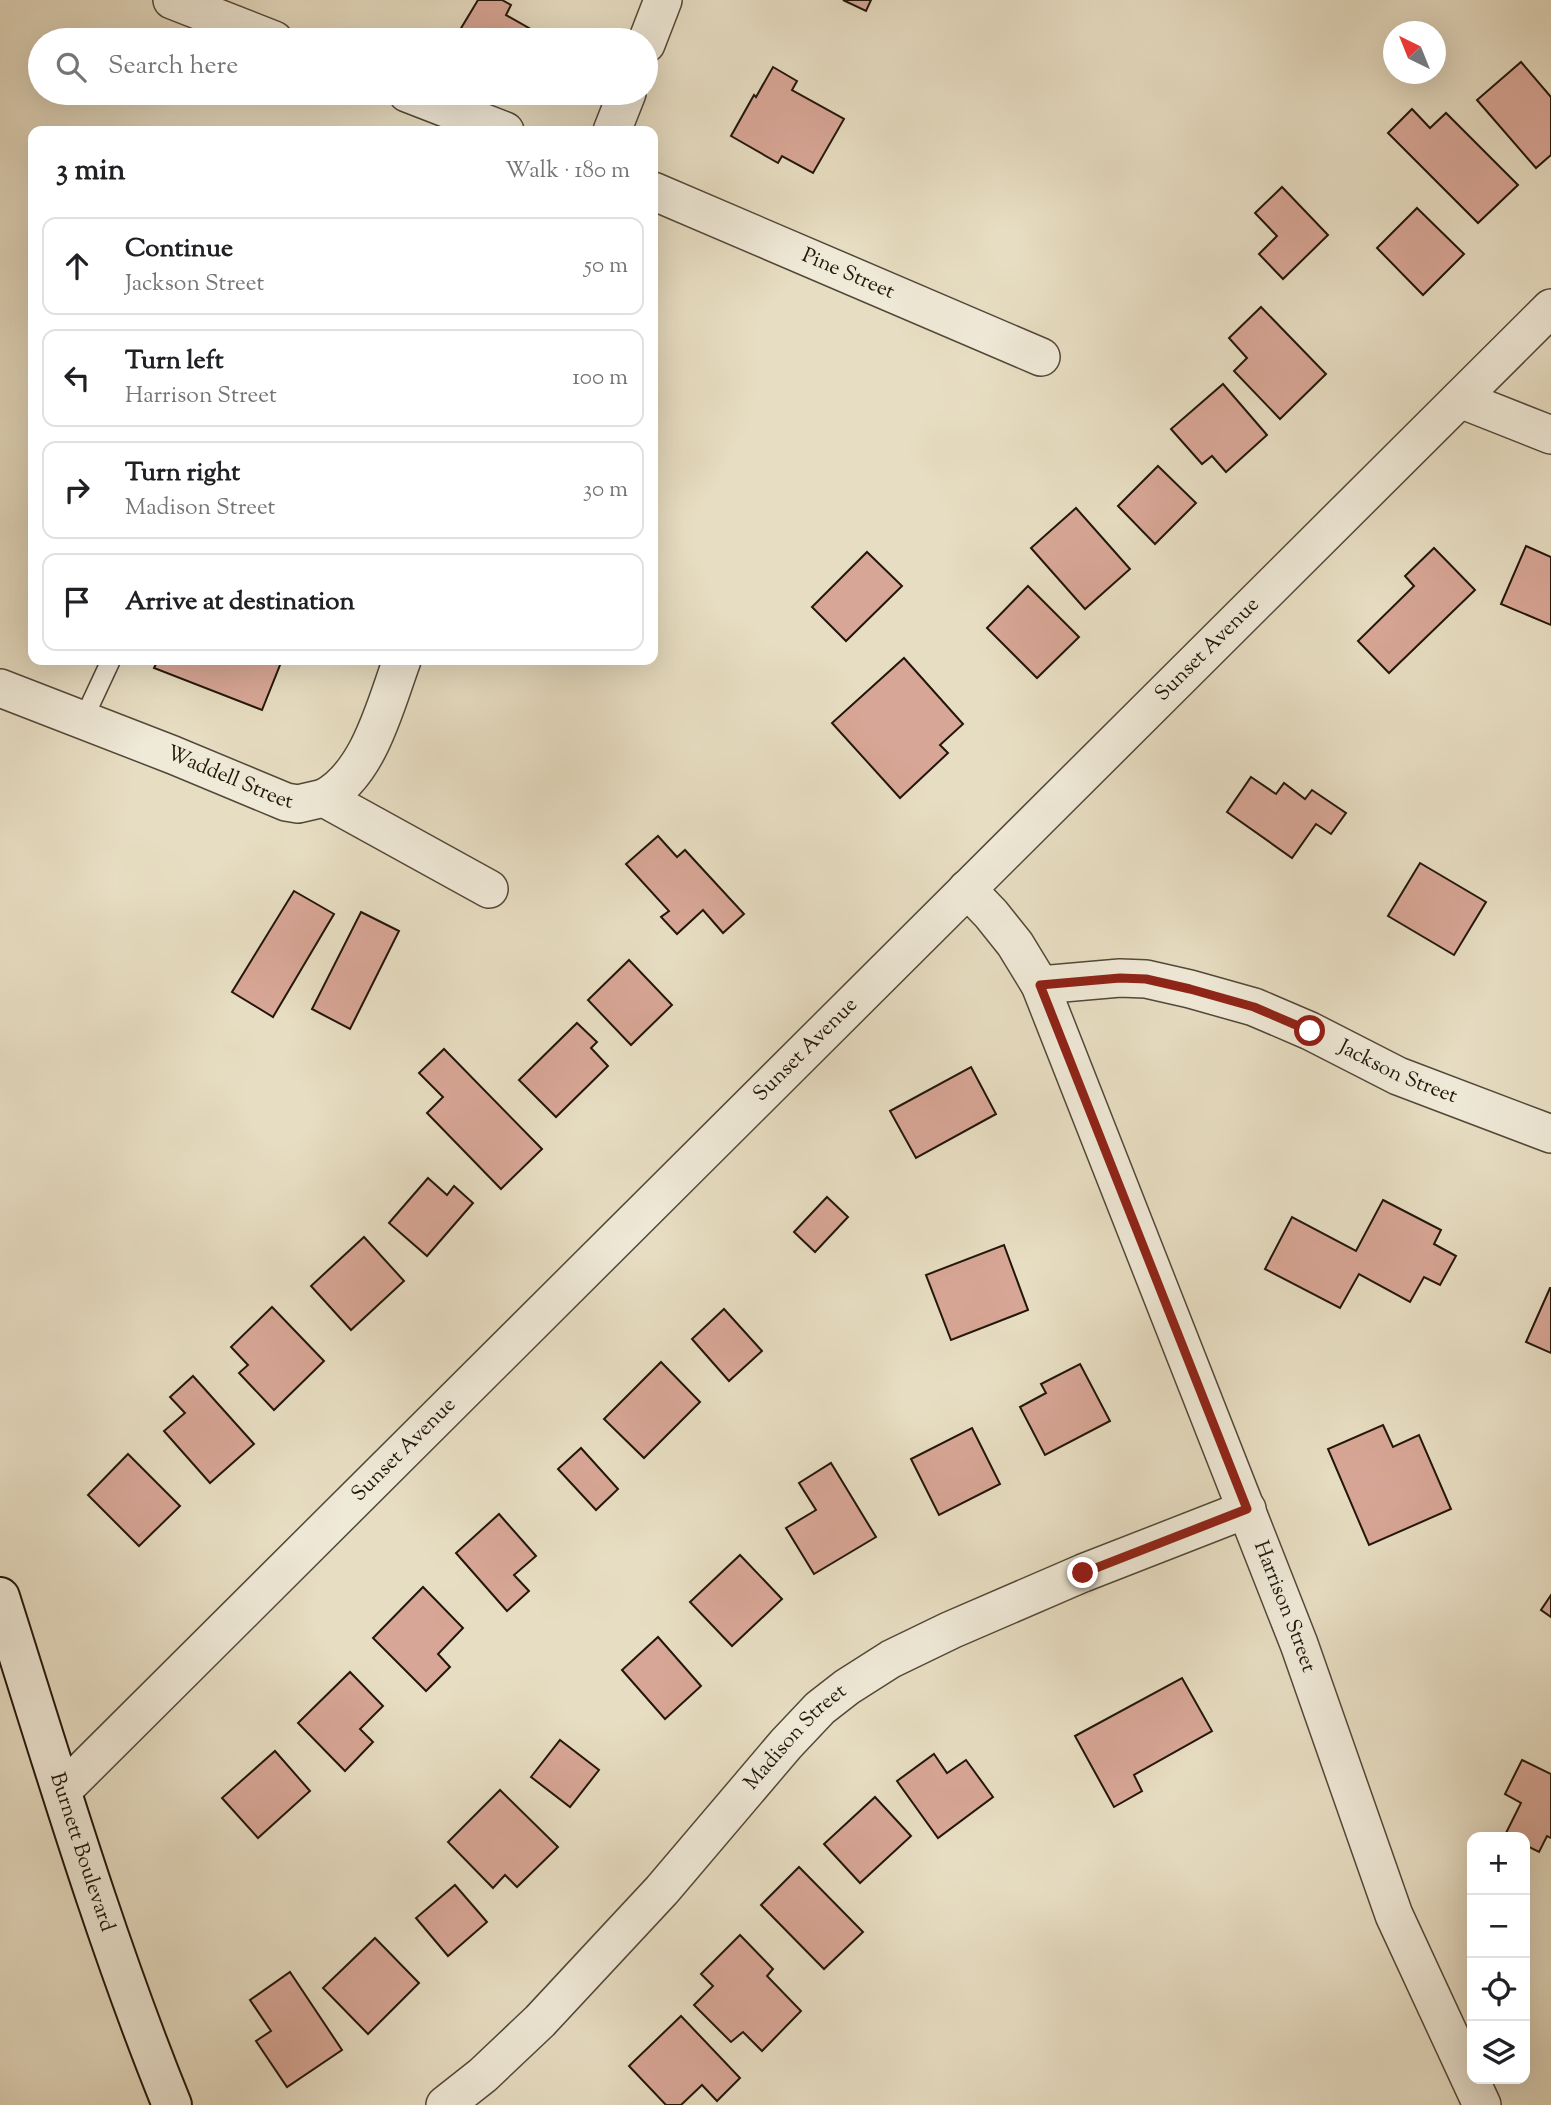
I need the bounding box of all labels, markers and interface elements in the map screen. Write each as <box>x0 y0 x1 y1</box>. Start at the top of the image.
north arrow <box>1383 21 1446 84</box>
search box <box>28 28 658 105</box>
icon: search <box>52 48 90 86</box>
text: Search here <box>108 48 238 85</box>
text: 3 min <box>56 150 126 193</box>
text: Walk · 180 m <box>505 155 630 188</box>
text: Continue <box>125 231 233 268</box>
street label: Pine Street <box>797 241 899 308</box>
icon: ahead <box>58 247 96 285</box>
text: 50 m <box>584 250 628 283</box>
text: Jackson Street <box>125 268 264 301</box>
text: Turn left <box>125 343 224 380</box>
icon: left <box>58 359 96 397</box>
text: 100 m <box>572 362 628 395</box>
text: Harrison Street <box>125 380 277 413</box>
text: Turn right <box>125 455 240 492</box>
icon: right <box>58 471 96 509</box>
text: 30 m <box>583 474 628 507</box>
text: Madison Street <box>125 492 275 525</box>
icon: arrive <box>58 583 96 621</box>
text: Arrive at destination <box>125 584 355 621</box>
street label: Sunset Avenue <box>1149 591 1267 709</box>
street label: Waddell Street <box>162 739 295 818</box>
street label: Sunset Avenue <box>747 991 865 1109</box>
route start <box>1294 1015 1325 1046</box>
street label: Jackson Street <box>1332 1032 1461 1112</box>
street label: Sunset Avenue <box>345 1391 463 1509</box>
street label: Harrison Street <box>1245 1537 1323 1676</box>
route end <box>1067 1557 1098 1588</box>
street label: Madison Street <box>738 1677 853 1797</box>
street label: Burnett Boulevard <box>41 1769 122 1936</box>
map controls <box>1467 1832 1530 2084</box>
button: + <box>1467 1832 1530 1895</box>
button: − <box>1467 1895 1530 1958</box>
button: locate <box>1467 1958 1530 2021</box>
button: layers <box>1467 2021 1530 2084</box>

